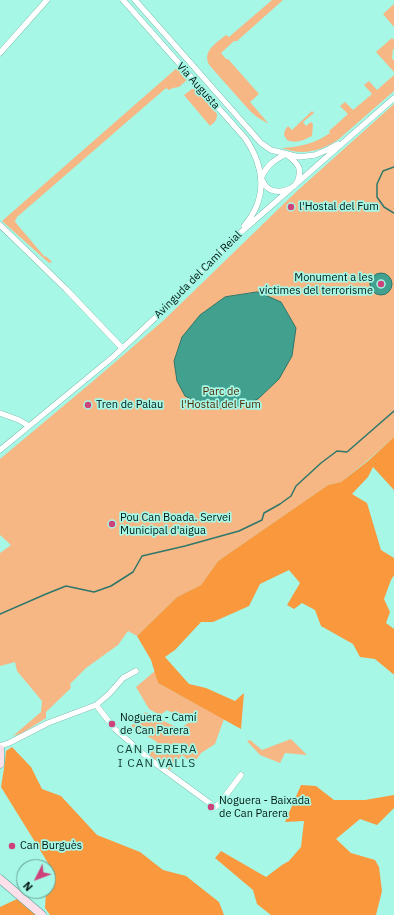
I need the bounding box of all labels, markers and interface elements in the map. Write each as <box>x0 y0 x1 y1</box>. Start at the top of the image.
street label: Via Augusta <box>174 60 222 112</box>
place label: l'Hostal del Fum <box>299 200 379 214</box>
marker: l'Hostal del Fum <box>286 202 296 212</box>
street label: Avinguda del Camí Reial <box>152 229 244 321</box>
place label: Monument a les víctimes del terrorisme <box>259 271 373 297</box>
marker: Monument a les víctimes del terrorisme <box>376 279 386 289</box>
park label: Parc de l'Hostal del Fum <box>181 385 261 411</box>
place label: Tren de Palau <box>96 398 163 412</box>
marker: Tren de Palau <box>83 400 93 410</box>
place label: Pou Can Boada. Servei Municipal d'aigua <box>120 511 231 537</box>
marker: Pou Can Boada. Servei Municipal d'aigua <box>107 519 117 529</box>
place label: Noguera - Camí de Can Parera <box>120 711 196 737</box>
marker: Noguera - Camí de Can Parera <box>107 719 117 729</box>
district label: CAN PERERA I CAN VALLS <box>117 743 197 771</box>
place label: Noguera - Baixada de Can Parera <box>219 794 310 820</box>
marker: Noguera - Baixada de Can Parera <box>206 802 216 812</box>
place label: Can Burguès <box>20 839 82 853</box>
marker: Can Burguès <box>7 841 17 851</box>
north arrow <box>16 859 56 899</box>
text: N <box>20 879 36 894</box>

